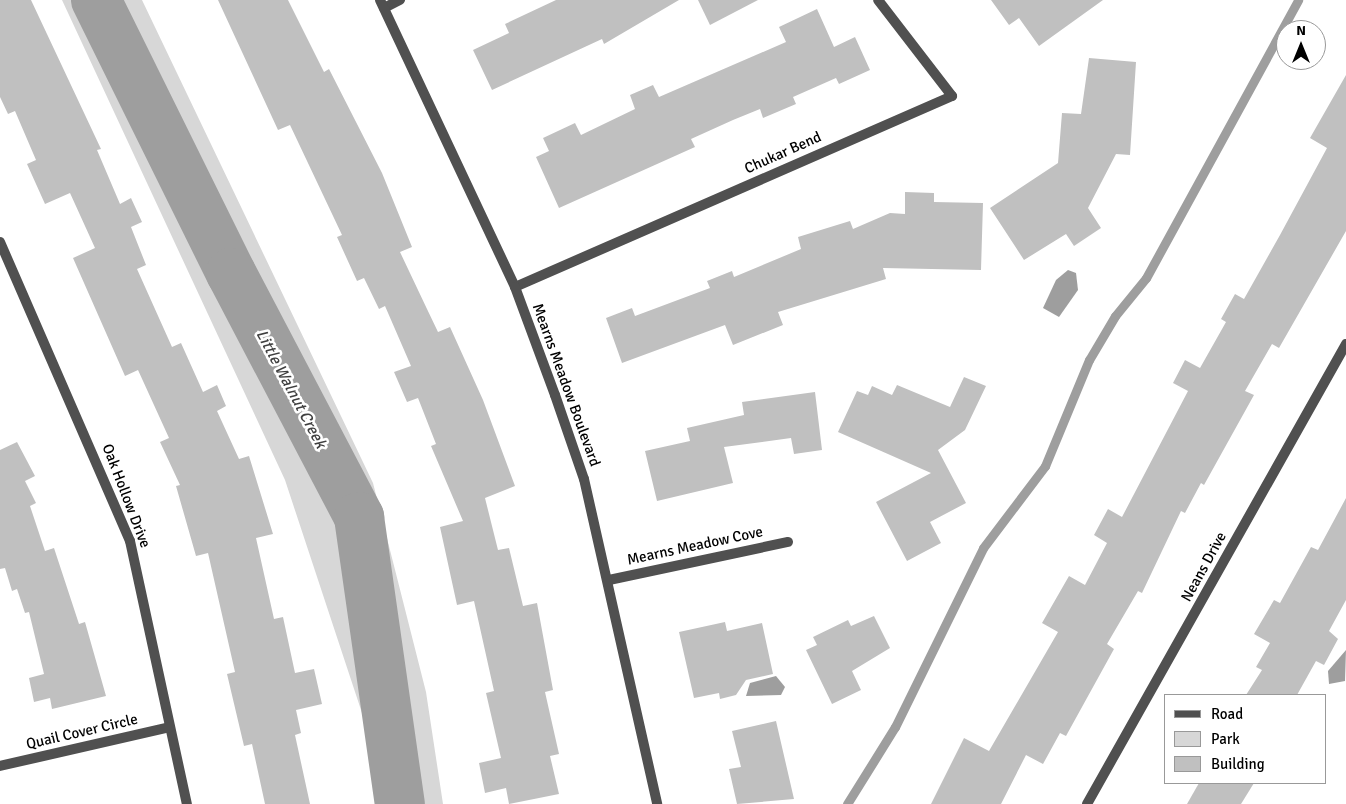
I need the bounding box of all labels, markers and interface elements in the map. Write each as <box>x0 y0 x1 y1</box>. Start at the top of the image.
north arrow <box>1276 20 1326 70</box>
text: N <box>1296 22 1306 39</box>
street label: Chukar Bend <box>742 128 824 178</box>
street label: Mearns Meadow Boulevard <box>528 301 604 469</box>
water label: Little Walnut Creek <box>252 327 330 451</box>
street label: Oak Hollow Drive <box>98 441 154 551</box>
street label: Mearns Meadow Cove <box>625 523 765 569</box>
street label: Neans Drive <box>1177 529 1231 605</box>
legend <box>1164 694 1326 784</box>
text: Road <box>1211 705 1243 723</box>
street label: Quail Cover Circle <box>24 710 140 754</box>
text: Park <box>1211 730 1240 748</box>
text: Building <box>1211 755 1265 773</box>

